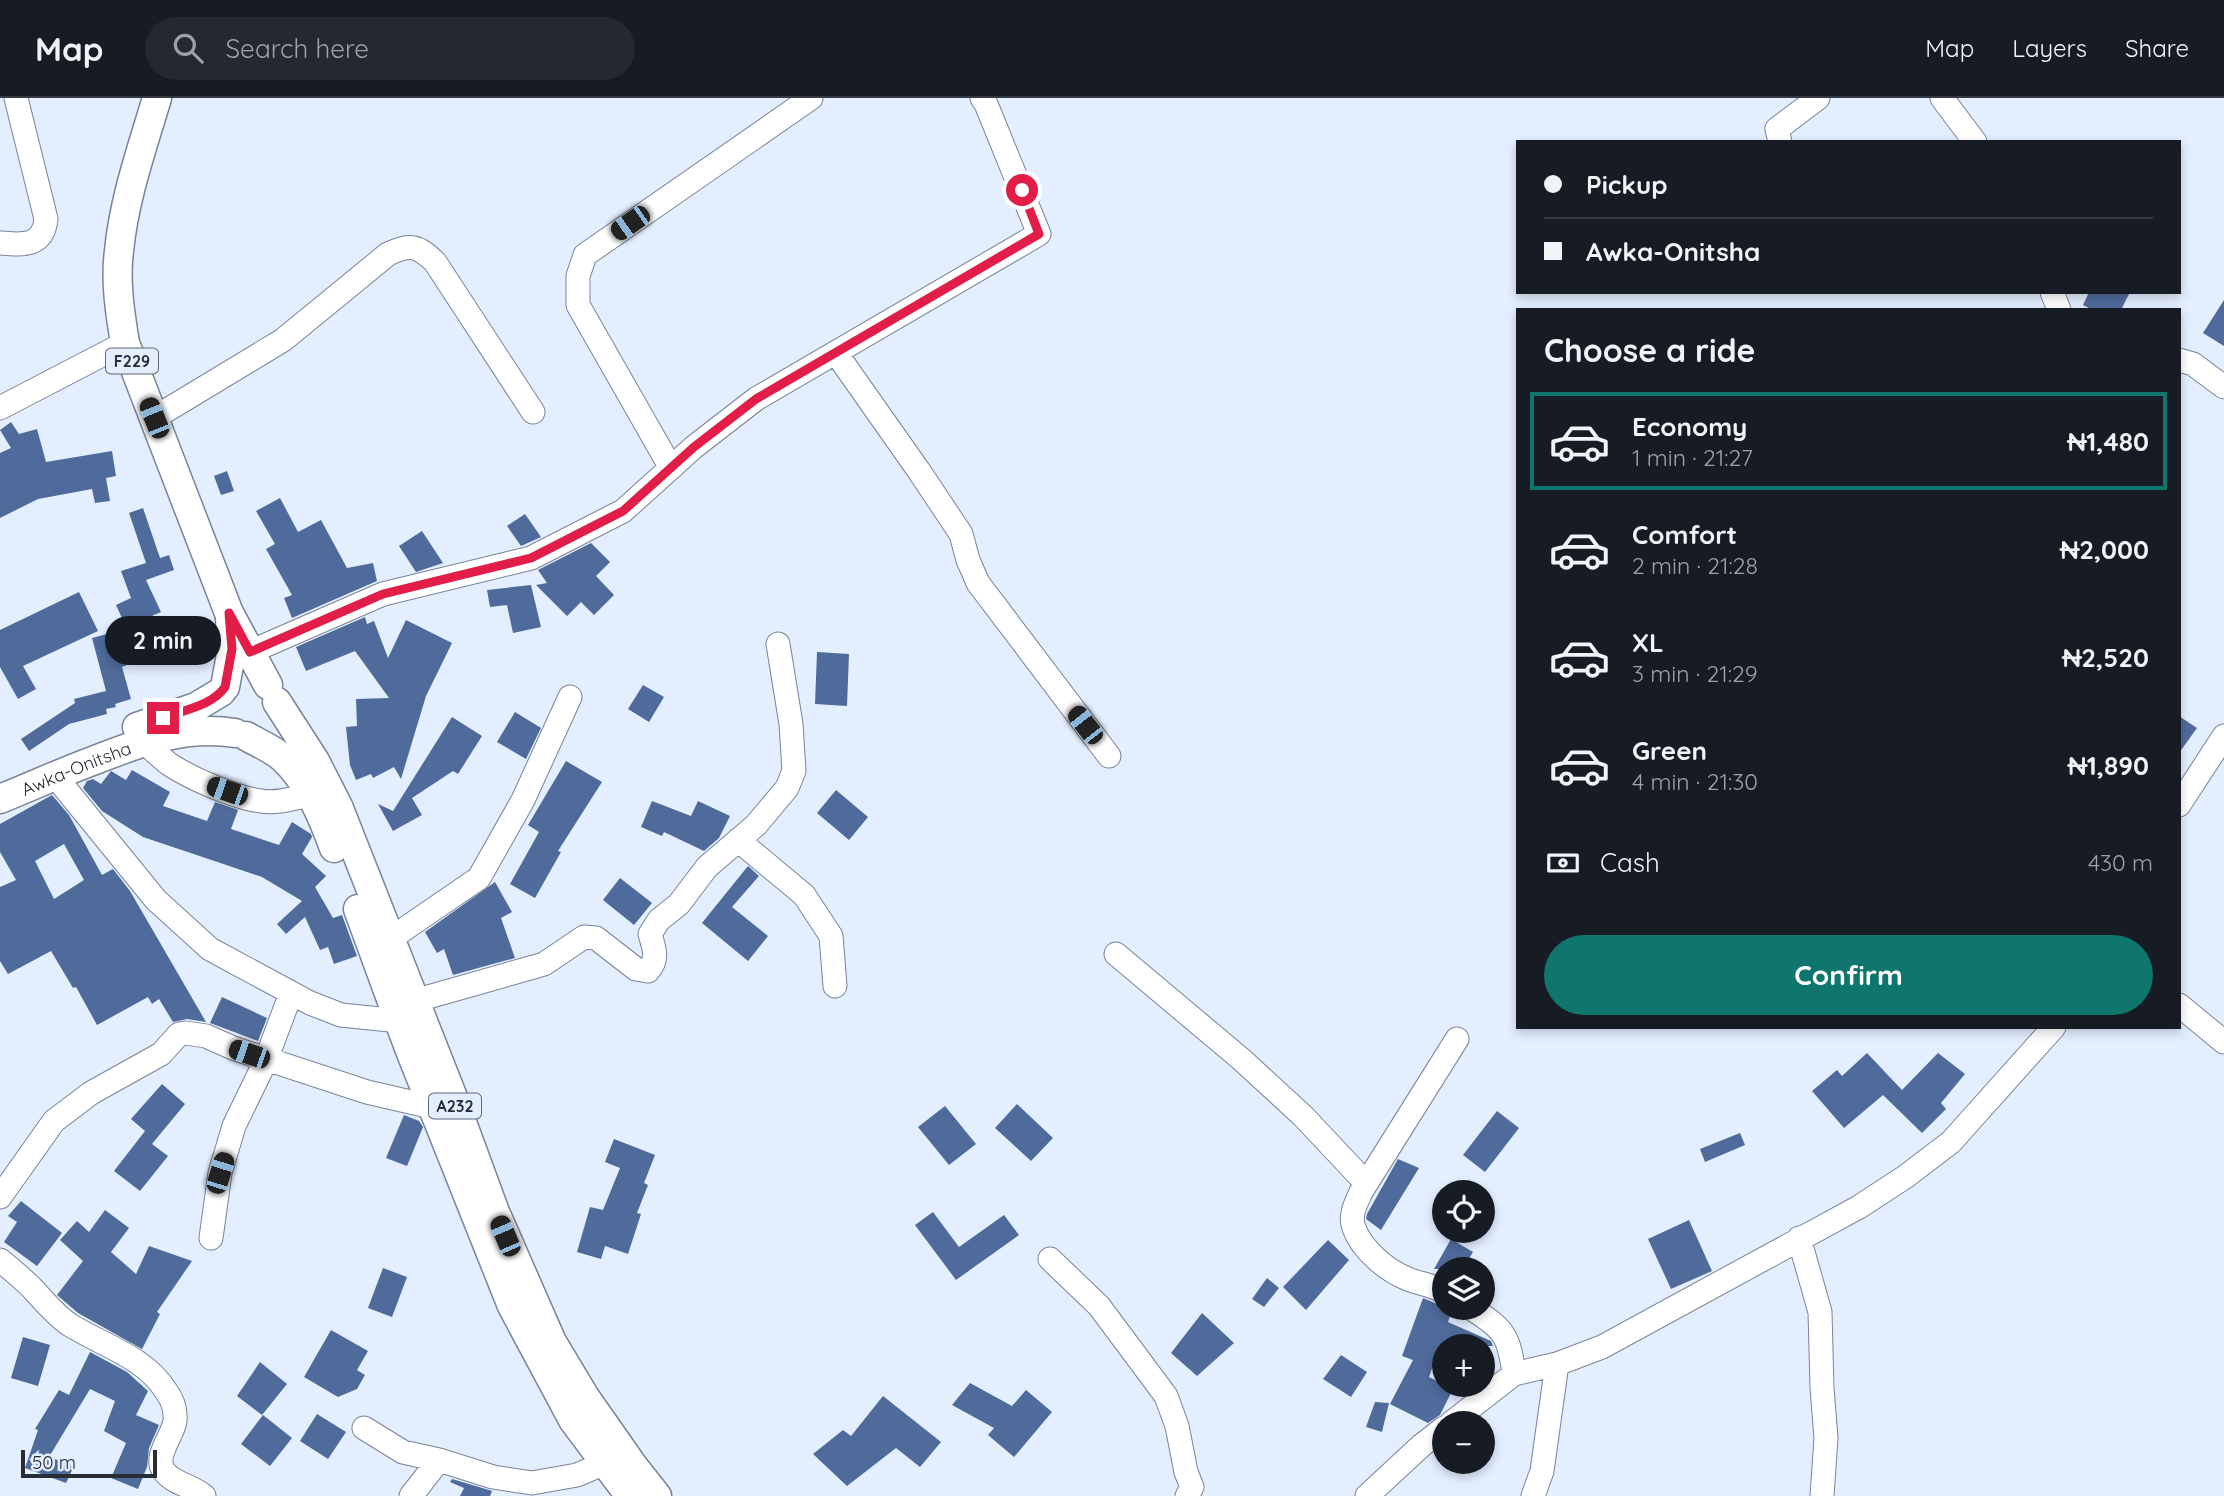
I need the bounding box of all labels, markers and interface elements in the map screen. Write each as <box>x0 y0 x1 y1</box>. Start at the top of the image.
search box <box>145 17 635 80</box>
text: Map <box>35 28 103 69</box>
icon: search <box>169 29 207 67</box>
text: Search here <box>225 32 369 65</box>
text: Map <box>1925 33 1974 63</box>
text: Layers <box>2012 33 2087 63</box>
text: Share <box>2125 33 2189 63</box>
text: Pickup <box>1586 168 1668 201</box>
route start <box>1006 174 1038 206</box>
car <box>607 202 654 244</box>
text: Awka-Onitsha <box>1586 235 1760 268</box>
text: Choose a ride <box>1544 330 1756 370</box>
road number: F229 <box>106 348 158 374</box>
car <box>137 395 172 441</box>
icon: car <box>1548 410 1611 473</box>
text: Economy <box>1632 410 1747 443</box>
text: ₦1,480 <box>2067 425 2149 458</box>
text: 1 min · 21:27 <box>1632 443 1753 472</box>
icon: car <box>1548 518 1611 581</box>
text: Comfort <box>1632 518 1737 551</box>
text: ₦2,000 <box>2060 533 2149 566</box>
text: 2 min · 21:28 <box>1632 551 1758 580</box>
callout: 2 min <box>105 616 221 666</box>
text: 2 min <box>133 626 193 655</box>
icon: car <box>1548 626 1611 689</box>
text: XL <box>1632 626 1664 659</box>
text: ₦2,520 <box>2062 641 2149 674</box>
text: 3 min · 21:29 <box>1632 659 1758 688</box>
route end <box>147 702 179 734</box>
car <box>1064 702 1107 748</box>
icon: car <box>1548 734 1611 797</box>
text: Green <box>1632 734 1707 767</box>
street label: Awka-Onitsha <box>17 736 134 801</box>
text: ₦1,890 <box>2068 749 2149 782</box>
text: 4 min · 21:30 <box>1632 767 1758 796</box>
car <box>204 774 251 808</box>
icon: cash <box>1544 844 1582 882</box>
text: Cash <box>1600 846 1660 879</box>
text: 430 m <box>2088 848 2153 877</box>
button: Confirm <box>1544 935 2153 1015</box>
car <box>226 1037 273 1071</box>
road number: A232 <box>429 1094 481 1118</box>
car <box>204 1150 237 1196</box>
map controls <box>1432 1180 1495 1474</box>
button: locate <box>1432 1180 1495 1243</box>
car <box>488 1213 523 1259</box>
button: layers <box>1432 1257 1495 1320</box>
button: + <box>1432 1334 1495 1397</box>
button: − <box>1432 1411 1495 1474</box>
scale bar <box>21 1447 158 1479</box>
text: 50 m <box>32 1450 76 1474</box>

